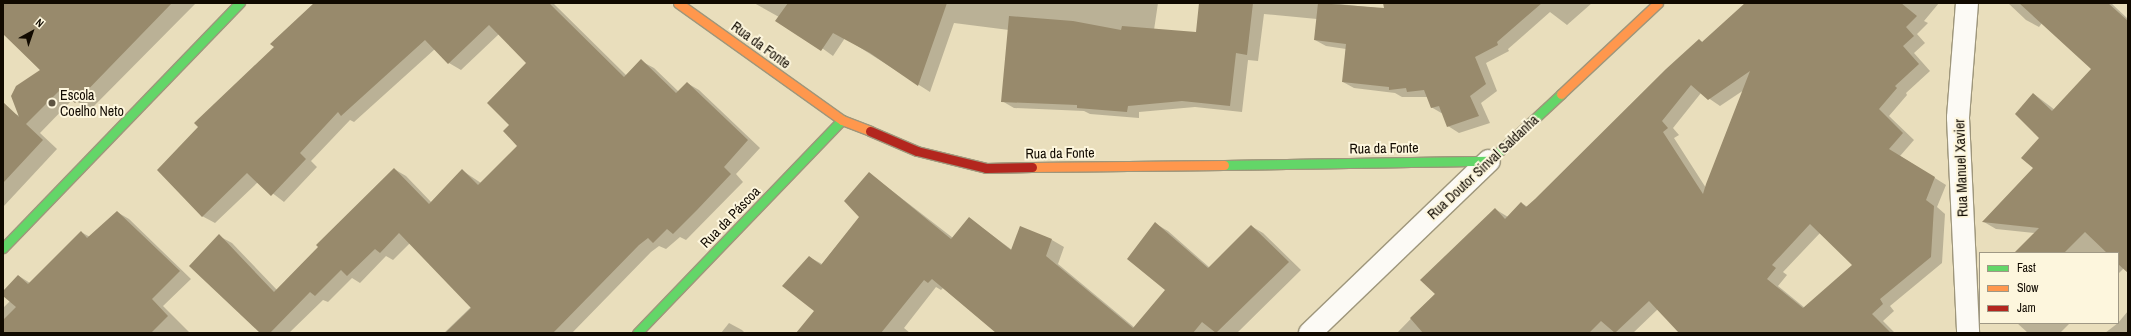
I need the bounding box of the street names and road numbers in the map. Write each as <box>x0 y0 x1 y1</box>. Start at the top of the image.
street label: Rua da Fonte <box>728 18 794 72</box>
street label: Rua Doutor Sinval Saldanha <box>1424 111 1542 223</box>
street label: Rua Manuel Xavier <box>1951 119 1971 217</box>
street label: Rua da Fonte <box>1349 139 1419 157</box>
street label: Rua da Fonte <box>1025 144 1095 162</box>
street label: Rua da Páscoa <box>697 183 763 251</box>

